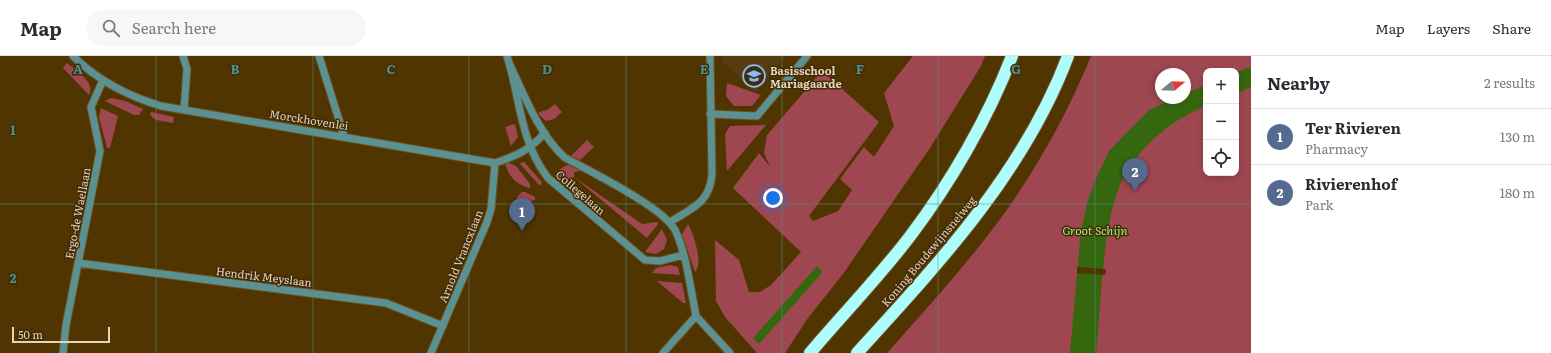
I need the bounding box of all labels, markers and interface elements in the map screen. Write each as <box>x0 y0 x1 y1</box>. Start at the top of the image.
search box <box>86 10 366 46</box>
text: Map <box>20 14 62 42</box>
text: Search here <box>132 16 216 39</box>
icon: search <box>100 17 122 39</box>
text: Map <box>1375 18 1405 38</box>
text: Layers <box>1427 18 1470 38</box>
text: Share <box>1492 18 1531 38</box>
text: A <box>73 59 83 78</box>
text: B <box>231 59 240 78</box>
text: C <box>386 59 396 78</box>
text: D <box>542 59 552 78</box>
text: E <box>700 59 709 78</box>
text: F <box>856 59 864 78</box>
text: G <box>1011 59 1021 78</box>
place label: Basisschool Mariagaarde <box>770 62 842 91</box>
school or university icon: Basisschool Mariagaarde <box>741 63 767 89</box>
north arrow <box>1155 68 1191 104</box>
map controls <box>1203 68 1239 176</box>
button: + <box>1203 68 1239 104</box>
text: Nearby <box>1267 70 1330 95</box>
text: 2 results <box>1484 73 1535 92</box>
button: − <box>1203 104 1239 140</box>
street label: Morckhovenlei <box>268 105 350 133</box>
text: Ter Rivieren <box>1305 116 1401 139</box>
text: 1 <box>10 120 16 139</box>
text: 1 <box>1277 127 1283 146</box>
text: 130 m <box>1500 127 1535 146</box>
text: Pharmacy <box>1305 139 1368 158</box>
button: locate <box>1203 140 1239 176</box>
pin: 2 <box>1122 158 1148 191</box>
street label: Ergo-de Waellaan <box>60 166 94 260</box>
street label: Collegelaan <box>553 166 609 218</box>
text: Rivierenhof <box>1305 172 1397 195</box>
text: 2 <box>1277 183 1283 202</box>
text: 180 m <box>1500 183 1535 202</box>
your location <box>763 188 783 208</box>
street label: Koning Boudewijnsnelweg <box>877 192 980 310</box>
text: Park <box>1305 195 1334 214</box>
pin: 1 <box>509 198 535 231</box>
street label: Arnold Vrancxlaan <box>434 207 486 305</box>
water label: Groot Schijn <box>1062 221 1128 239</box>
street label: Hendrik Meyslaan <box>215 262 313 290</box>
text: 2 <box>10 268 17 287</box>
scale bar <box>12 325 110 344</box>
text: 50 m <box>18 326 43 342</box>

